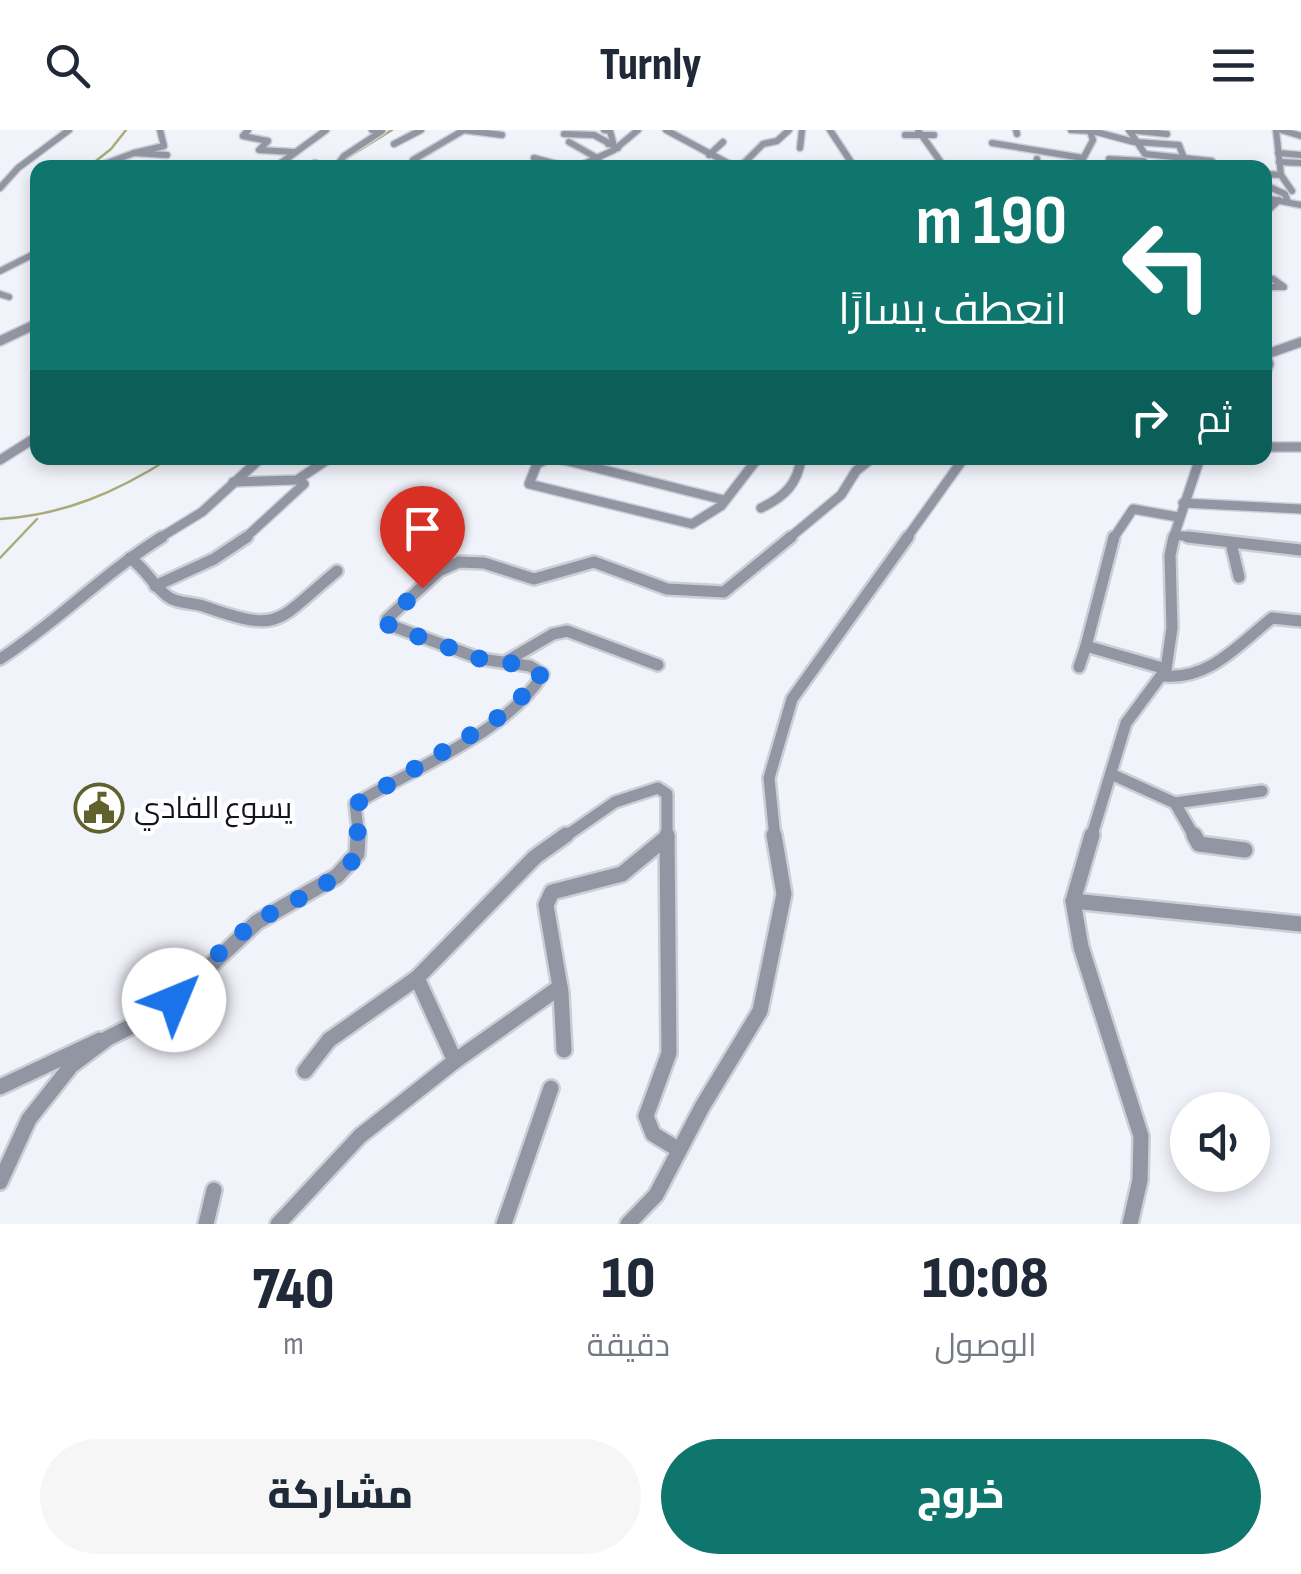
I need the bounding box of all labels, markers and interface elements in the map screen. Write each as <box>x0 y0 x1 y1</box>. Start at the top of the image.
icon: search <box>40 38 95 93</box>
text: Turnly <box>600 38 701 93</box>
icon: menu <box>1206 38 1261 93</box>
text: 190 m <box>916 180 1067 264</box>
icon: left <box>1102 200 1232 330</box>
text: انعطف يسارًا <box>838 283 1067 338</box>
icon: right <box>1122 390 1177 445</box>
text: ثم <box>1197 398 1232 443</box>
pin <box>380 486 465 589</box>
icon: arrive <box>395 501 450 556</box>
public building icon: يسوع الفادي <box>73 782 125 834</box>
place label: يسوع الفادي <box>134 791 292 831</box>
position arrow <box>122 948 226 1052</box>
map controls <box>1170 1092 1270 1192</box>
button: sound <box>1170 1092 1270 1192</box>
text: 10 <box>601 1243 655 1315</box>
text: 10:08 <box>922 1243 1049 1315</box>
text: 740 <box>252 1254 334 1326</box>
text: m <box>283 1325 304 1364</box>
text: دقيقة <box>587 1327 670 1366</box>
text: الوصول <box>935 1327 1036 1366</box>
button: مشاركة <box>40 1439 641 1554</box>
button: خروج <box>661 1439 1261 1554</box>

